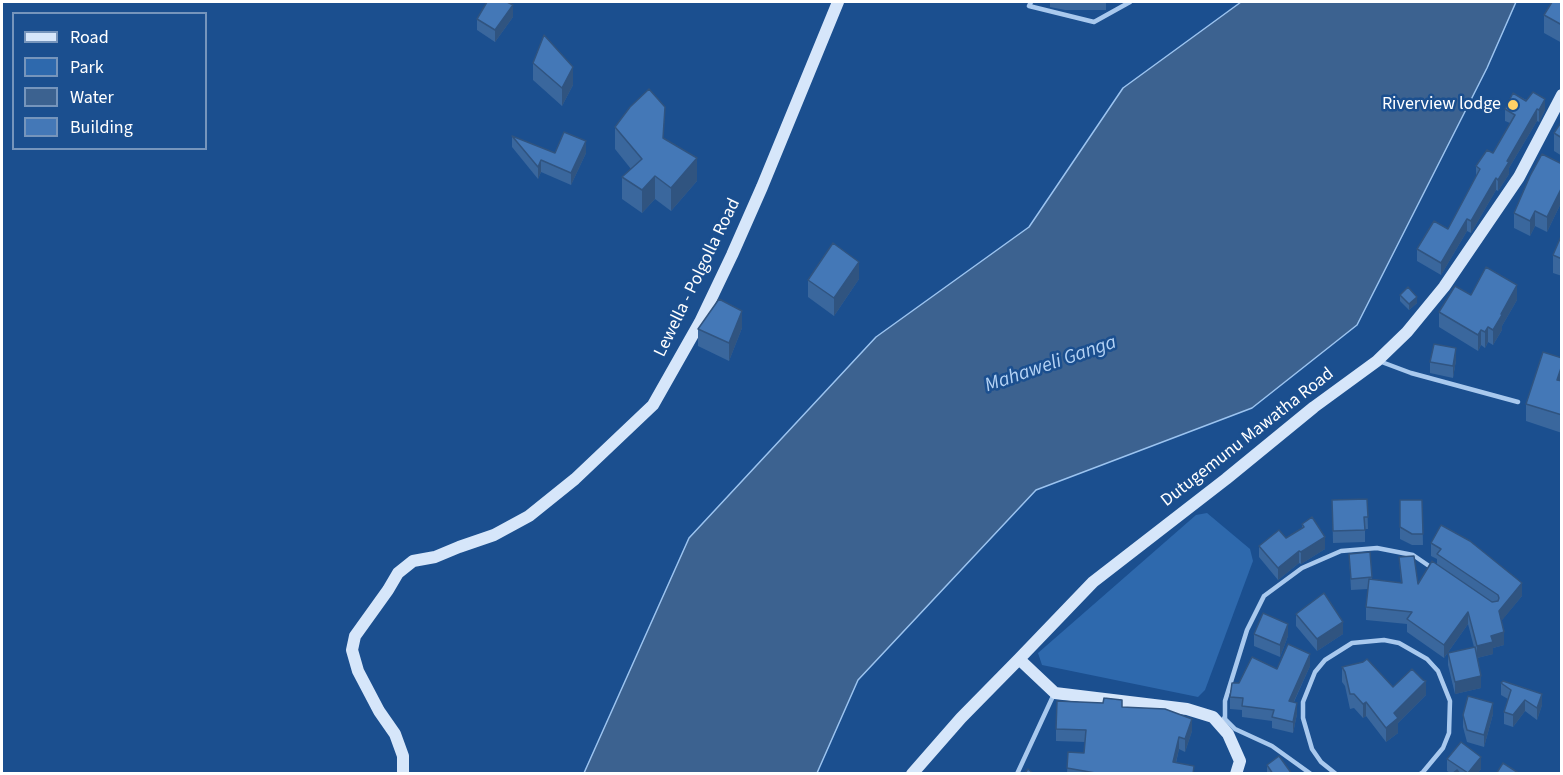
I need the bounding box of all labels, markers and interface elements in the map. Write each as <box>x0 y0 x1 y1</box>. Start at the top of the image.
legend <box>12 12 207 150</box>
text: Road <box>70 25 109 50</box>
text: Park <box>70 55 104 80</box>
text: Water <box>70 85 114 110</box>
place label: Riverview lodge <box>1382 94 1501 116</box>
marker: Riverview lodge <box>1506 98 1520 112</box>
text: Building <box>70 115 133 140</box>
street label: Lewella - Polgolla Road <box>650 195 746 361</box>
water label: Mahaweli Ganga <box>982 331 1120 399</box>
street label: Dutugemunu Mawatha Road <box>1157 364 1339 512</box>

